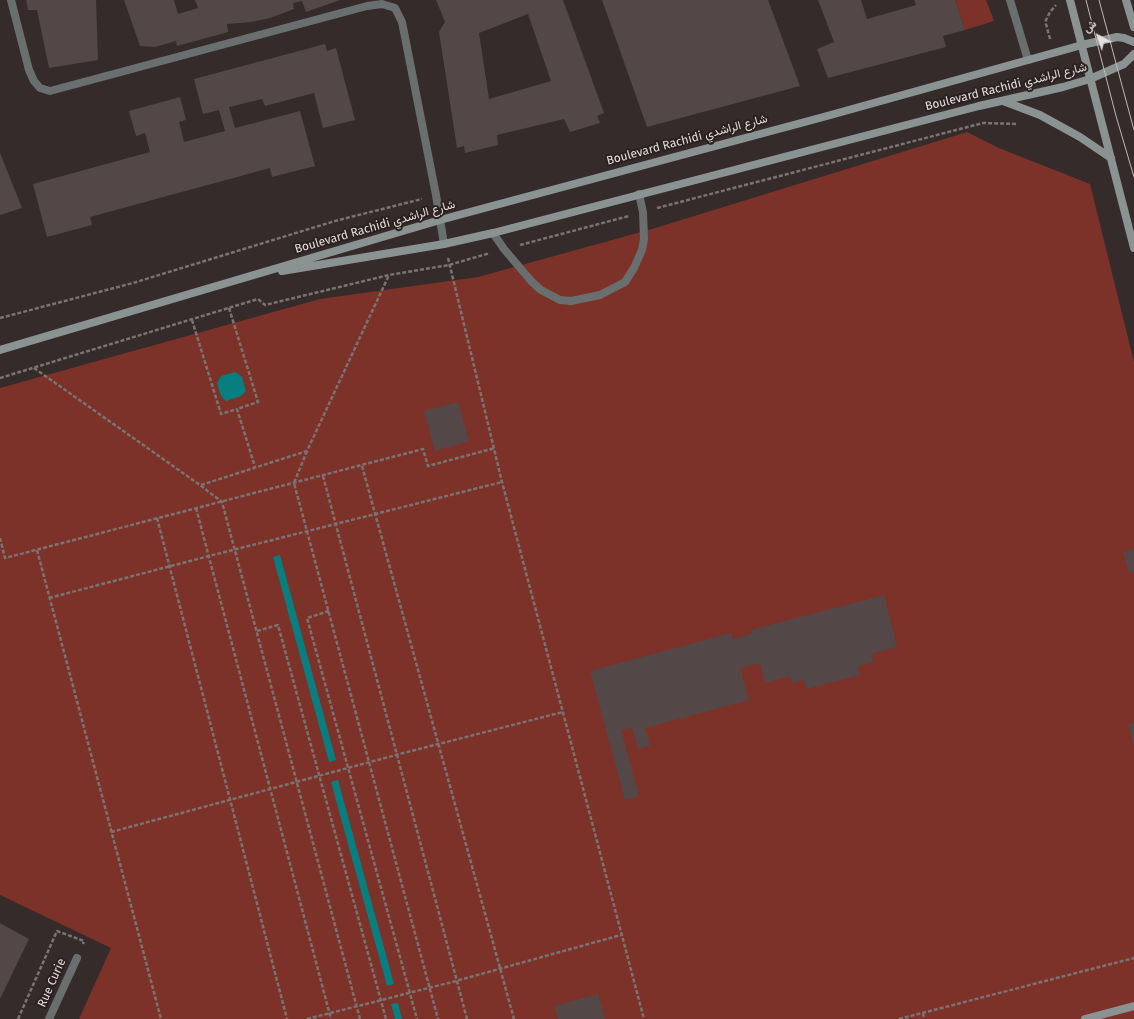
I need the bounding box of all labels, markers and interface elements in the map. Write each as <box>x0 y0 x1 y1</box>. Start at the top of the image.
north arrow <box>1078 16 1118 56</box>
text: ش <box>1081 17 1099 36</box>
street label: Boulevard Rachidi شارع الراشدي <box>924 60 1088 114</box>
street label: Boulevard Rachidi شارع الراشدي <box>605 112 769 168</box>
street label: Boulevard Rachidi شارع الراشدي <box>293 197 457 257</box>
street label: Rue Curie <box>35 956 69 1010</box>

